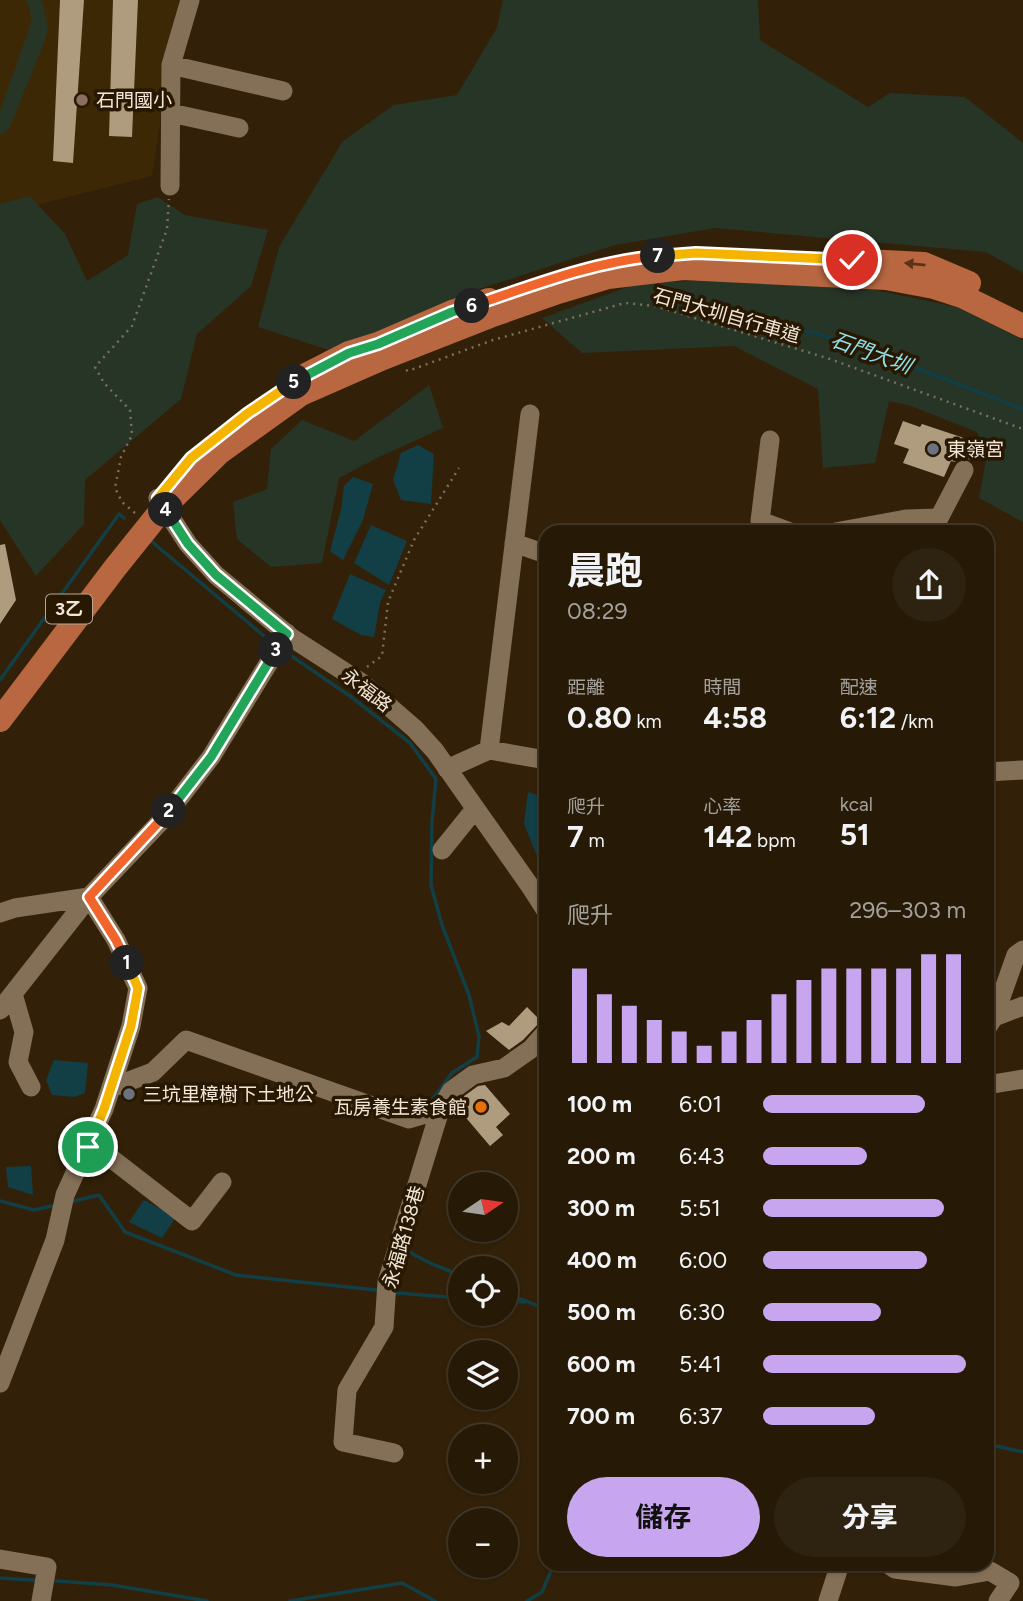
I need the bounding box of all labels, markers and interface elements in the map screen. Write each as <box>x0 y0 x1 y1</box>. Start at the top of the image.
place label: 石門國小 <box>96 89 172 112</box>
marker: 石門國小 <box>74 92 90 108</box>
pin <box>822 230 882 290</box>
pin: 7 <box>640 238 676 274</box>
icon: check <box>833 241 871 279</box>
text: 7 <box>652 244 663 267</box>
one-way arrow <box>904 259 926 270</box>
street label: 石門大圳自行車道 <box>651 283 803 347</box>
pin: 6 <box>454 288 490 324</box>
text: 6 <box>466 294 477 317</box>
water label: 石門大圳 <box>827 326 918 380</box>
pin: 5 <box>276 364 312 400</box>
text: 5 <box>288 370 299 393</box>
place label: 東嶺宮 <box>947 438 1004 461</box>
marker: 東嶺宮 <box>925 441 941 457</box>
pin: 4 <box>148 492 184 528</box>
text: 4 <box>159 498 172 521</box>
text: 晨跑 <box>567 548 643 594</box>
button: share <box>892 548 966 622</box>
road number: 3乙 <box>46 594 92 624</box>
text: 08:29 <box>567 597 628 625</box>
pin: 3 <box>258 632 294 668</box>
text: 3 <box>270 638 281 661</box>
street label: 永福路 <box>337 664 396 717</box>
text: 距離 <box>567 676 605 699</box>
text: 時間 <box>703 676 741 699</box>
text: 配速 <box>840 676 878 699</box>
text: 0.80 <box>567 699 632 736</box>
text: 4:58 <box>703 699 767 736</box>
text: 6:12 <box>840 699 896 736</box>
text: km <box>632 710 662 733</box>
text: /km <box>896 710 934 733</box>
text: kcal <box>840 793 873 816</box>
pin: 2 <box>152 794 186 828</box>
text: 爬升 <box>567 795 605 818</box>
text: 心率 <box>703 795 741 818</box>
text: 2 <box>163 799 174 822</box>
text: 51 <box>840 816 870 853</box>
text: 7 <box>567 818 584 855</box>
text: 142 <box>703 818 752 855</box>
text: m <box>584 829 605 852</box>
text: bpm <box>752 829 796 852</box>
text: 296–303 m <box>849 896 966 924</box>
text: 爬升 <box>567 901 613 929</box>
pin: 1 <box>110 946 144 981</box>
text: 1 <box>122 951 131 974</box>
place label: 三坑里樟樹下土地公 <box>143 1083 314 1106</box>
marker: 三坑里樟樹下土地公 <box>121 1086 137 1102</box>
text: 100 m <box>567 1090 632 1118</box>
text: 6:01 <box>679 1090 722 1118</box>
place label: 瓦房養生素食館 <box>334 1096 467 1119</box>
marker: 瓦房養生素食館 <box>473 1099 489 1115</box>
pin <box>58 1117 118 1177</box>
icon: arrive <box>69 1128 107 1166</box>
text: 200 m <box>567 1142 636 1170</box>
text: 6:43 <box>679 1142 725 1170</box>
north arrow <box>448 1172 518 1242</box>
map controls <box>448 1172 518 1578</box>
street label: 永福路138巷 <box>378 1183 429 1291</box>
text: 300 m <box>567 1194 635 1222</box>
text: 5:51 <box>679 1194 721 1222</box>
text: 400 m <box>567 1246 637 1274</box>
text: 6:00 <box>679 1246 727 1274</box>
button: locate <box>448 1256 518 1326</box>
text: 500 m <box>567 1298 636 1326</box>
text: 6:30 <box>679 1298 725 1326</box>
button: layers <box>448 1340 518 1410</box>
text: 600 m <box>567 1350 636 1378</box>
text: 5:41 <box>679 1350 722 1378</box>
text: 700 m <box>567 1402 635 1430</box>
text: 6:37 <box>679 1402 723 1430</box>
button: + <box>448 1424 518 1494</box>
button: 儲存 <box>567 1477 760 1557</box>
button: 分享 <box>774 1477 966 1557</box>
button: − <box>448 1508 518 1578</box>

